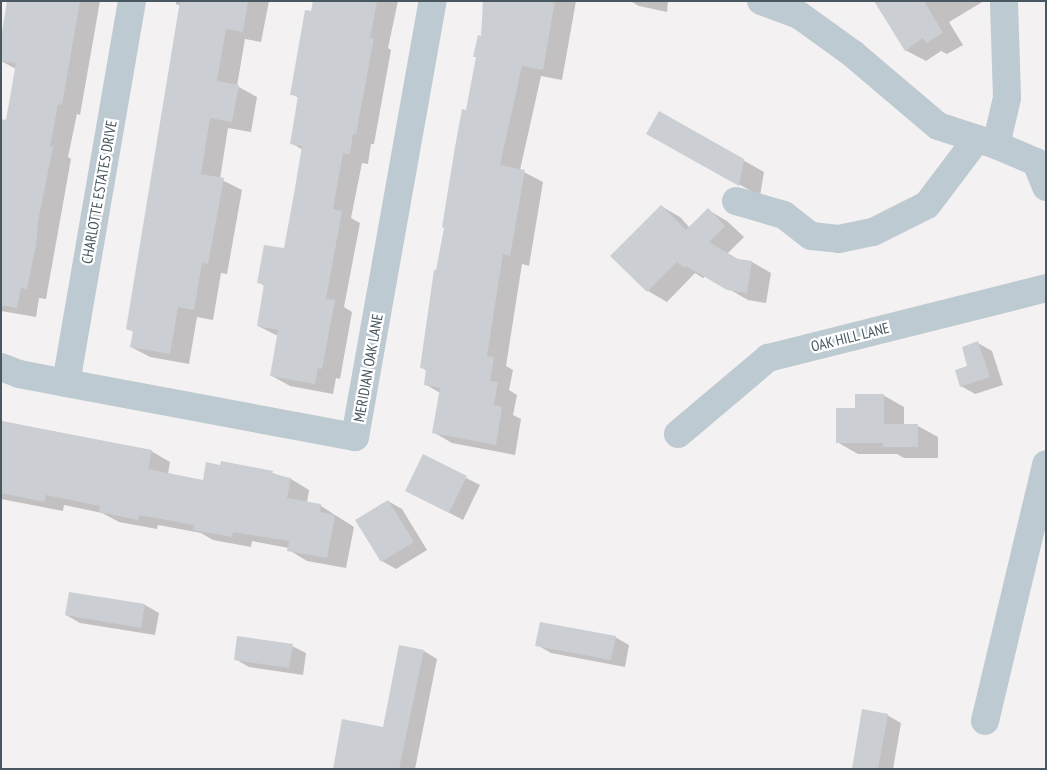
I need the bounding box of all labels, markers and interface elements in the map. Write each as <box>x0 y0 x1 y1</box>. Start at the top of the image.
street label: CHARLOTTE ESTATES DRIVE <box>78 119 120 265</box>
street label: MERIDIAN OAK LANE <box>350 312 386 424</box>
street label: OAK HILL LANE <box>809 319 891 355</box>

